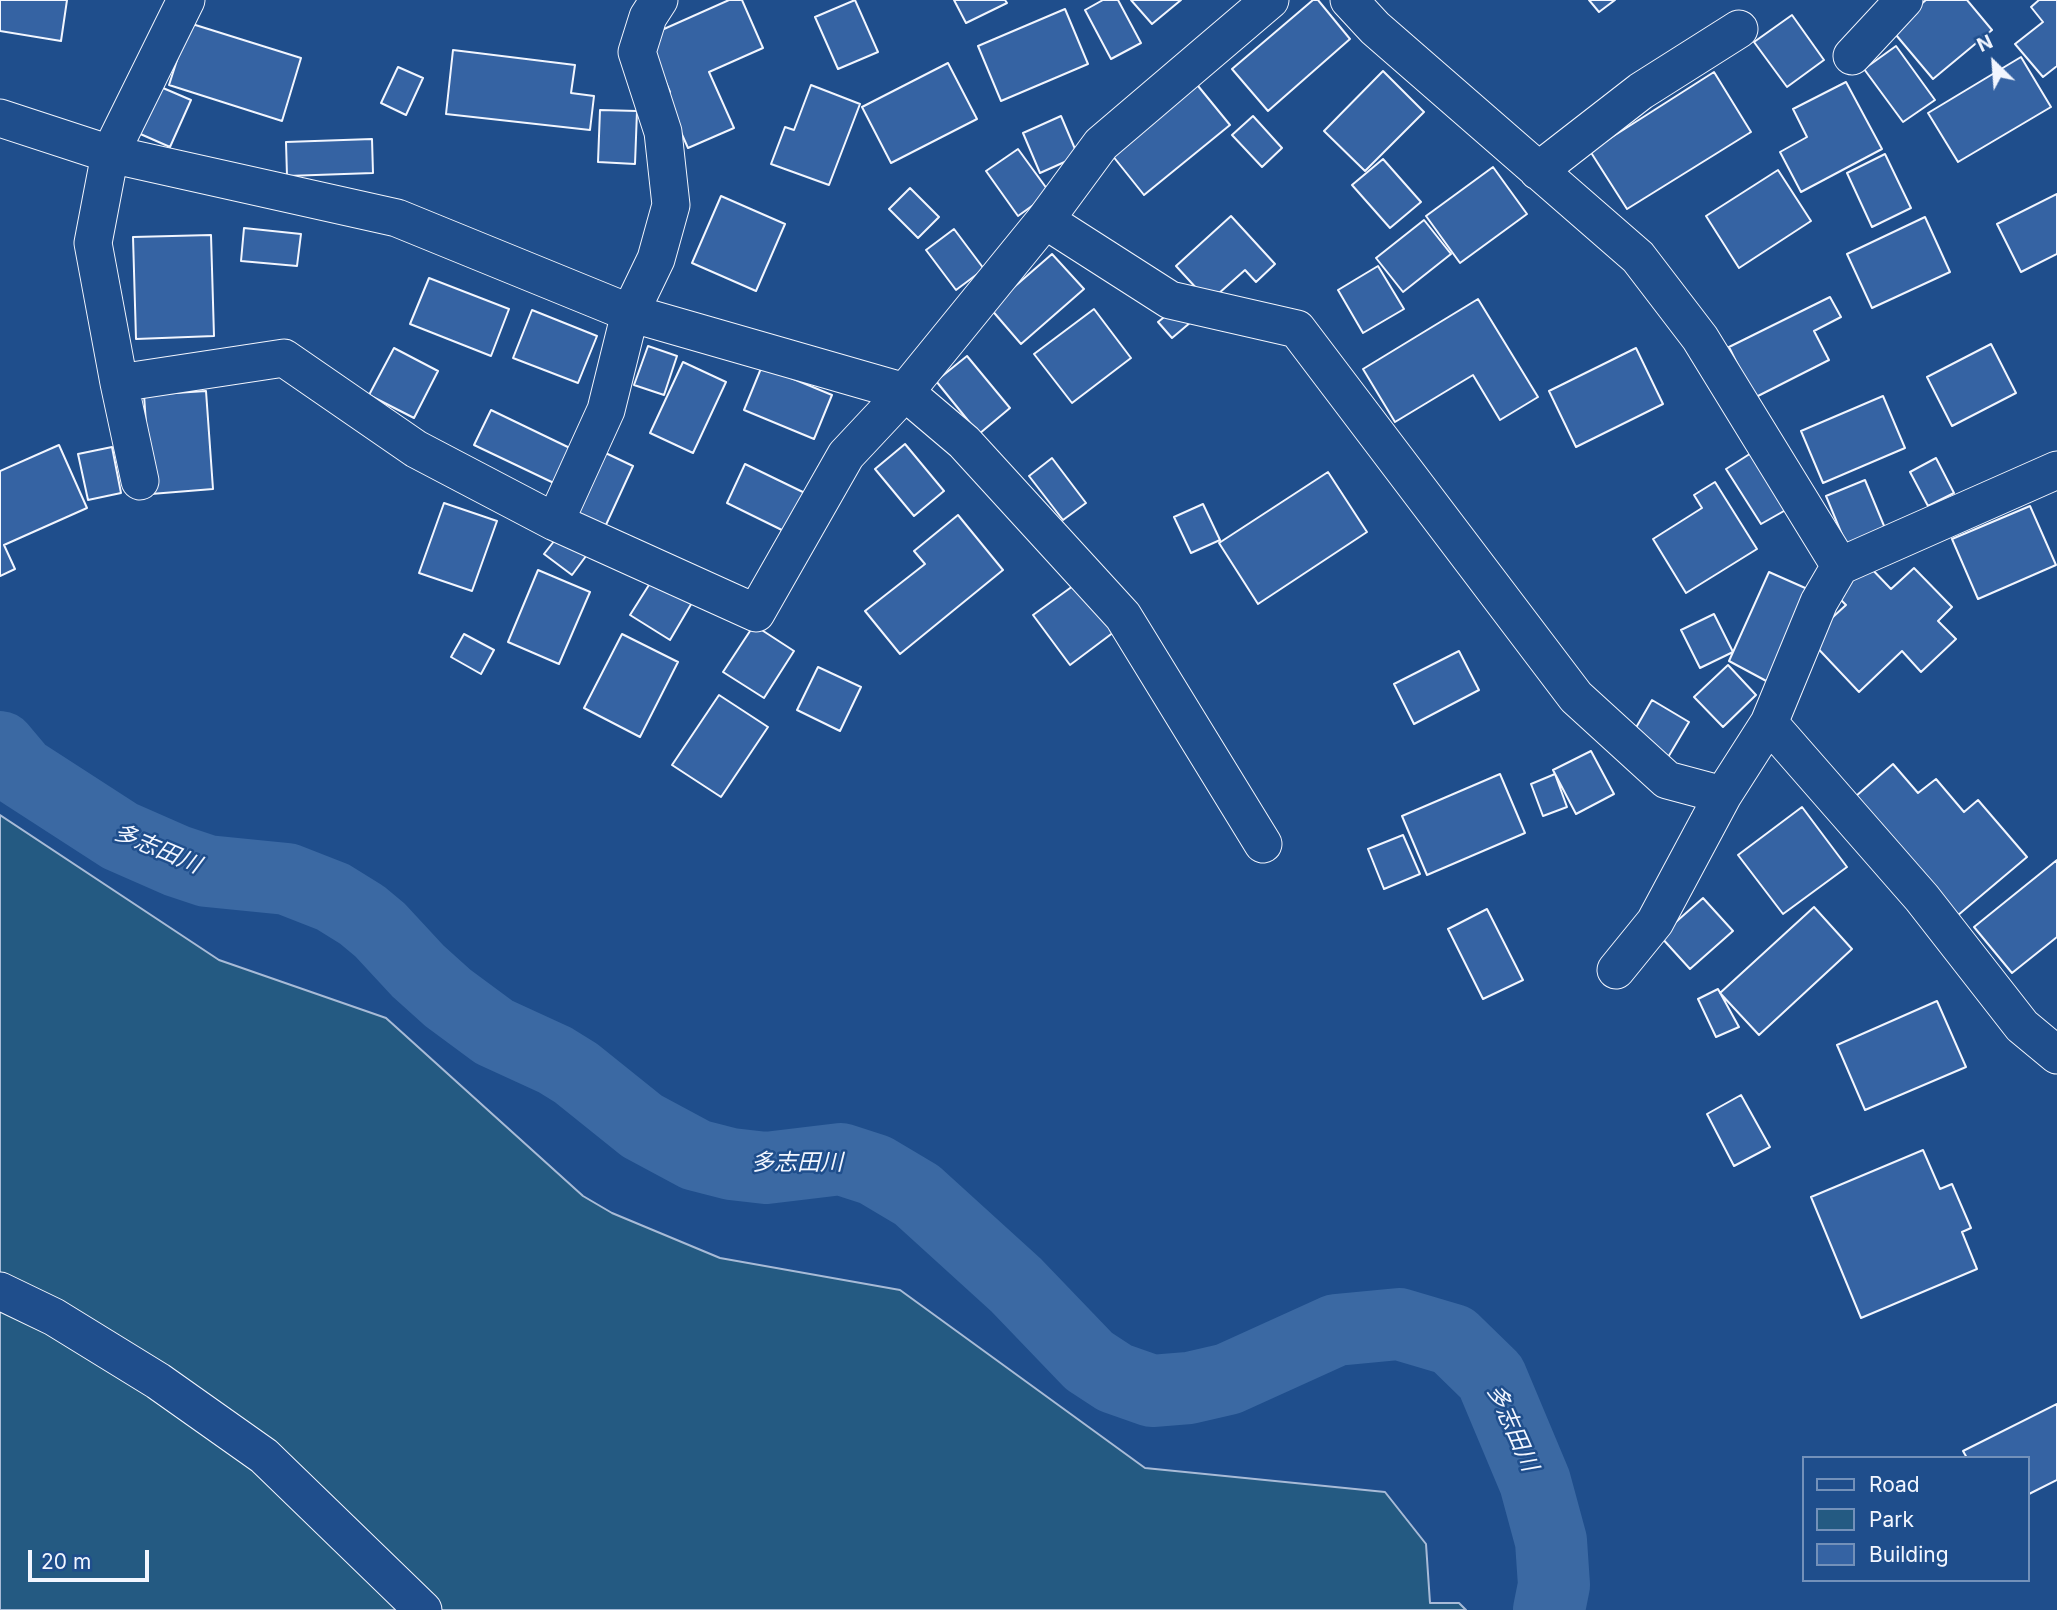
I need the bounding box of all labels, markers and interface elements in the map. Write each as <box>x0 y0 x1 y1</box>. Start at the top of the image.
north arrow <box>1959 28 2029 98</box>
text: N <box>1973 30 1996 57</box>
water label: 多志田川 <box>109 818 205 880</box>
water label: 多志田川 <box>751 1149 843 1177</box>
water label: 多志田川 <box>1481 1380 1543 1476</box>
legend <box>1801 1456 2029 1582</box>
text: Road <box>1869 1472 1920 1497</box>
text: Park <box>1869 1507 1914 1532</box>
scale bar <box>32 1536 152 1580</box>
text: Building <box>1869 1542 1949 1567</box>
text: 20 m <box>41 1549 91 1574</box>

